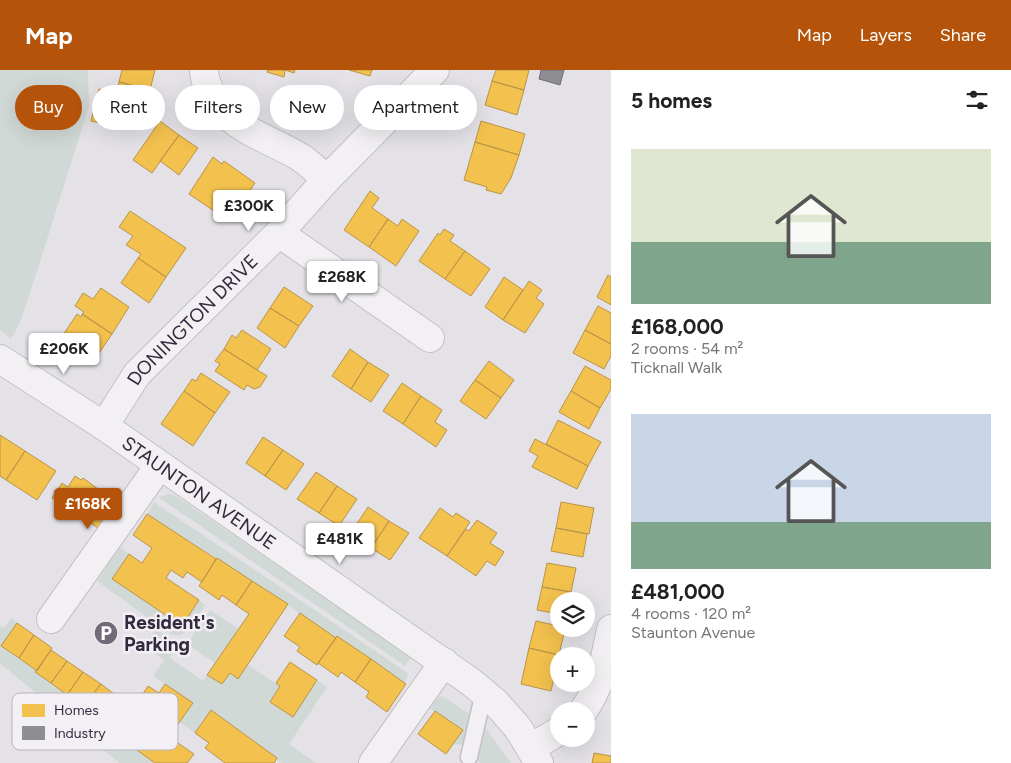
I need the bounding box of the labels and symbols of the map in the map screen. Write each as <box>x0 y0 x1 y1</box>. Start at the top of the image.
pin: £300K <box>214 190 284 232</box>
street label: DONINGTON DRIVE <box>122 249 263 389</box>
pin: £268K <box>307 260 377 303</box>
pin: £206K <box>29 332 99 375</box>
street label: STAUNTON AVENUE <box>118 431 281 554</box>
pin: £168K <box>53 488 123 530</box>
pin: £481K <box>305 522 375 565</box>
place label: Resident's Parking <box>124 611 215 656</box>
parking icon: Resident's Parking <box>93 620 119 646</box>
legend <box>12 693 178 750</box>
text: Homes <box>54 702 99 719</box>
text: Industry <box>54 725 106 742</box>

